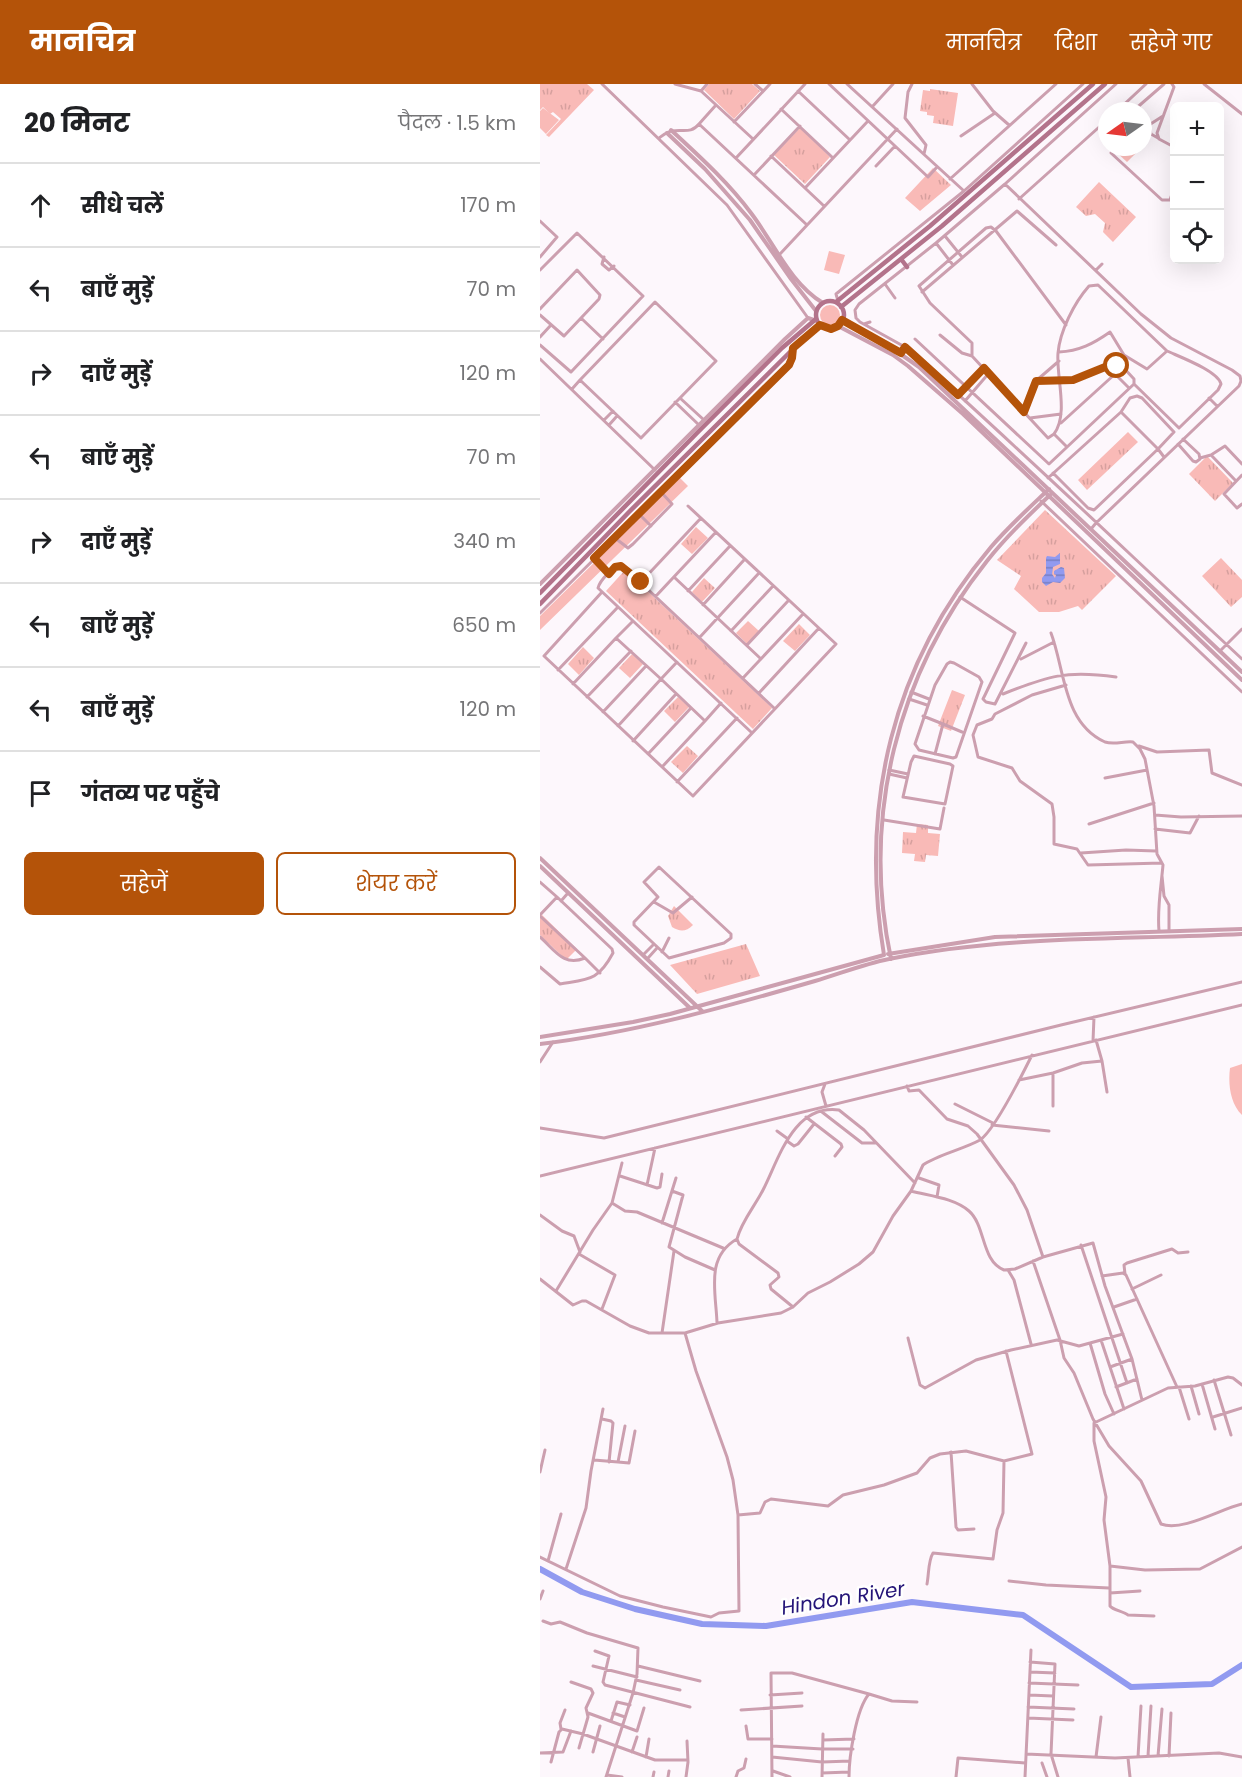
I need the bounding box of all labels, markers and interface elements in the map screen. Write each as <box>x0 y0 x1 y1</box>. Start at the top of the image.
text: मानचित्र <box>30 22 135 61</box>
text: मानचित्र <box>946 28 1022 57</box>
text: दिशा <box>1055 28 1097 57</box>
text: सहेजे गए <box>1130 28 1212 57</box>
north arrow <box>1098 102 1152 156</box>
map controls <box>1170 102 1224 264</box>
button: + <box>1170 102 1224 156</box>
text: 20 मिनट <box>24 105 130 141</box>
text: पैदल · 1.5 km <box>398 109 516 137</box>
button: − <box>1170 156 1224 210</box>
icon: ahead <box>24 189 57 222</box>
text: सीधे चलें <box>81 190 164 221</box>
text: 170 m <box>460 191 516 219</box>
button: locate <box>1170 210 1224 264</box>
icon: left <box>24 273 57 306</box>
text: बाएँ मुड़ें <box>81 274 153 305</box>
text: 70 m <box>467 275 516 303</box>
route start <box>1103 352 1129 378</box>
icon: right <box>24 357 57 390</box>
text: दाएँ मुड़ें <box>81 358 152 389</box>
text: 120 m <box>460 359 516 387</box>
icon: left <box>24 441 57 474</box>
text: बाएँ मुड़ें <box>81 442 153 473</box>
text: 70 m <box>467 443 516 471</box>
icon: right <box>24 525 57 558</box>
text: दाएँ मुड़ें <box>81 526 152 557</box>
text: 340 m <box>453 527 516 555</box>
route end <box>627 568 653 594</box>
icon: left <box>24 609 57 642</box>
text: बाएँ मुड़ें <box>81 610 153 641</box>
text: 650 m <box>452 611 516 639</box>
icon: left <box>24 693 57 726</box>
text: बाएँ मुड़ें <box>81 694 153 725</box>
text: 120 m <box>460 695 516 723</box>
icon: arrive <box>24 777 57 810</box>
text: गंतव्य पर पहुँचे <box>81 778 220 809</box>
button: सहेजें <box>24 852 264 915</box>
button: शेयर करें <box>276 852 516 915</box>
water label: Hindon River <box>779 1574 907 1622</box>

